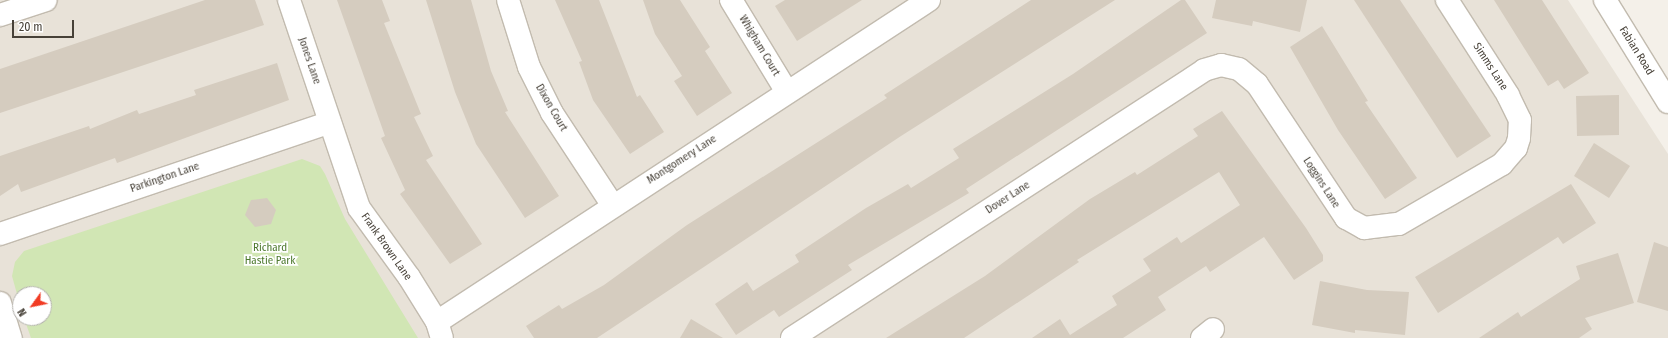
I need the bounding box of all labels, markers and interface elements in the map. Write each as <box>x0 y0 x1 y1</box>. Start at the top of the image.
scale bar <box>14 12 76 38</box>
street label: Whigham Court <box>736 13 782 79</box>
text: 20 m <box>19 20 43 34</box>
street label: Fabian Road <box>1616 24 1656 78</box>
street label: Jones Lane <box>295 36 323 86</box>
street label: Simms Lane <box>1470 41 1510 93</box>
street label: Dixon Court <box>532 82 570 134</box>
street label: Montgomery Lane <box>645 133 719 187</box>
street label: Loggins Lane <box>1300 155 1342 211</box>
street label: Parkington Lane <box>129 160 201 196</box>
street label: Dover Lane <box>983 179 1033 217</box>
street label: Frank Brown Lane <box>358 211 414 283</box>
park label: Richard Hastie Park <box>245 242 295 268</box>
north arrow <box>12 286 52 326</box>
text: N <box>15 306 30 319</box>

